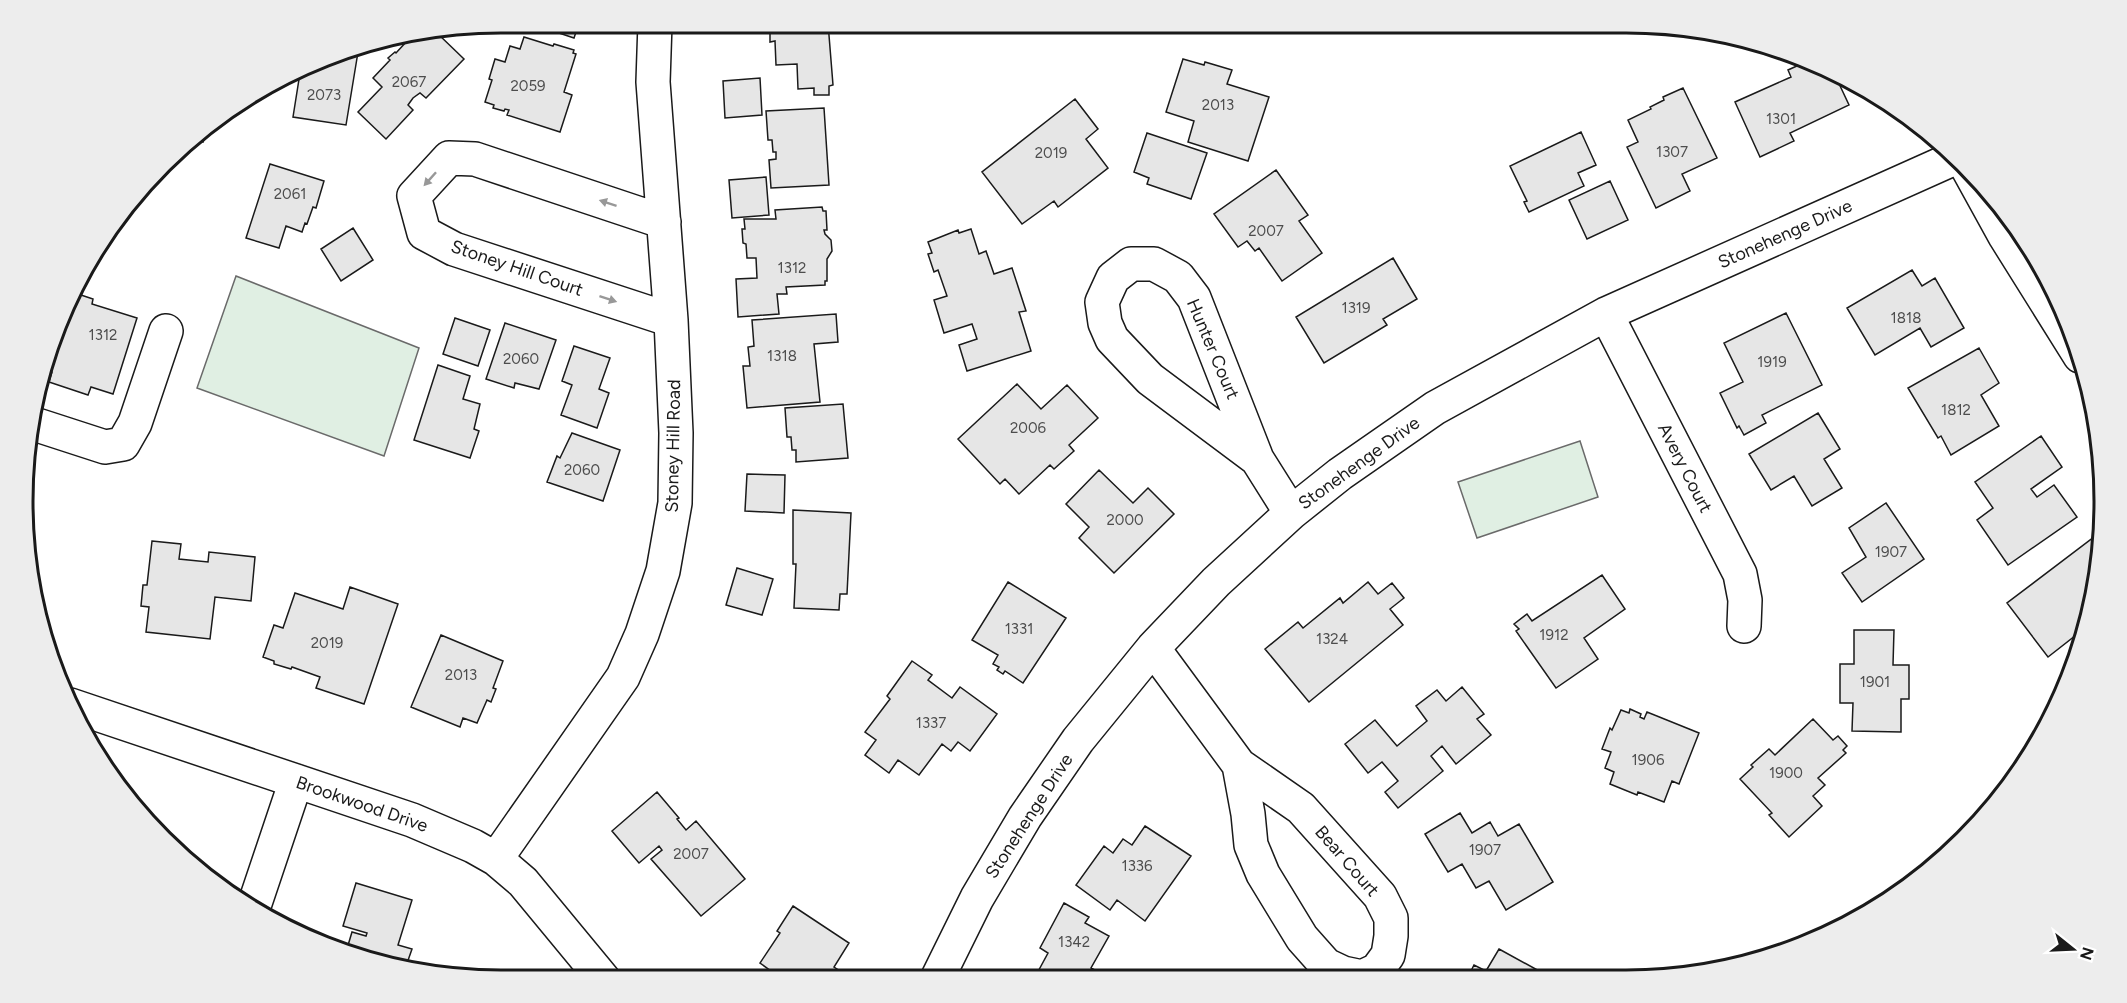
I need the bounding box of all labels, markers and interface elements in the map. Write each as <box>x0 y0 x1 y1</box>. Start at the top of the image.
house number: 2067 <box>392 73 426 91</box>
house number: 2059 <box>510 77 546 95</box>
house number: 2073 <box>307 86 341 104</box>
house number: 2013 <box>1202 96 1234 114</box>
house number: 1301 <box>1766 110 1796 128</box>
house number: 1307 <box>1656 143 1688 161</box>
house number: 2019 <box>1035 144 1067 162</box>
one-way arrow <box>423 171 437 186</box>
house number: 2061 <box>274 185 306 203</box>
street label: Stonehenge Drive <box>1715 194 1856 273</box>
one-way arrow <box>599 198 617 208</box>
house number: 2007 <box>1248 222 1284 240</box>
street label: Stoney Hill Court <box>448 235 586 301</box>
house number: 1312 <box>778 259 806 277</box>
one-way arrow <box>599 295 617 305</box>
street label: Hunter Court <box>1182 295 1244 403</box>
house number: 1319 <box>1341 299 1371 317</box>
house number: 1818 <box>1891 309 1921 327</box>
house number: 1312 <box>89 326 117 344</box>
house number: 1318 <box>767 347 797 365</box>
house number: 2060 <box>503 350 539 368</box>
house number: 1919 <box>1757 353 1787 371</box>
street label: Stoney Hill Road <box>661 379 685 513</box>
house number: 1812 <box>1941 401 1971 419</box>
street label: Stonehenge Drive <box>1294 412 1424 514</box>
house number: 2006 <box>1010 419 1047 437</box>
street label: Avery Court <box>1653 420 1717 517</box>
house number: 2060 <box>564 461 600 479</box>
house number: 2000 <box>1106 511 1144 529</box>
house number: 1907 <box>1875 543 1907 561</box>
house number: 1331 <box>1005 620 1033 638</box>
house number: 1912 <box>1539 626 1569 644</box>
house number: 1324 <box>1316 630 1348 648</box>
house number: 2019 <box>311 634 343 652</box>
house number: 2013 <box>445 666 477 684</box>
house number: 1901 <box>1860 673 1890 691</box>
house number: 1337 <box>916 714 946 732</box>
street label: Stonehenge Drive <box>980 749 1078 883</box>
house number: 1906 <box>1632 751 1665 769</box>
house number: 1900 <box>1769 764 1803 782</box>
street label: Brookwood Drive <box>293 771 431 837</box>
street label: Bear Court <box>1310 821 1384 901</box>
house number: 1907 <box>1469 841 1501 859</box>
house number: 2007 <box>673 845 709 863</box>
house number: 1336 <box>1121 857 1153 875</box>
north arrow <box>2043 919 2103 979</box>
house number: 1342 <box>1058 933 1090 951</box>
text: N <box>2076 945 2098 962</box>

